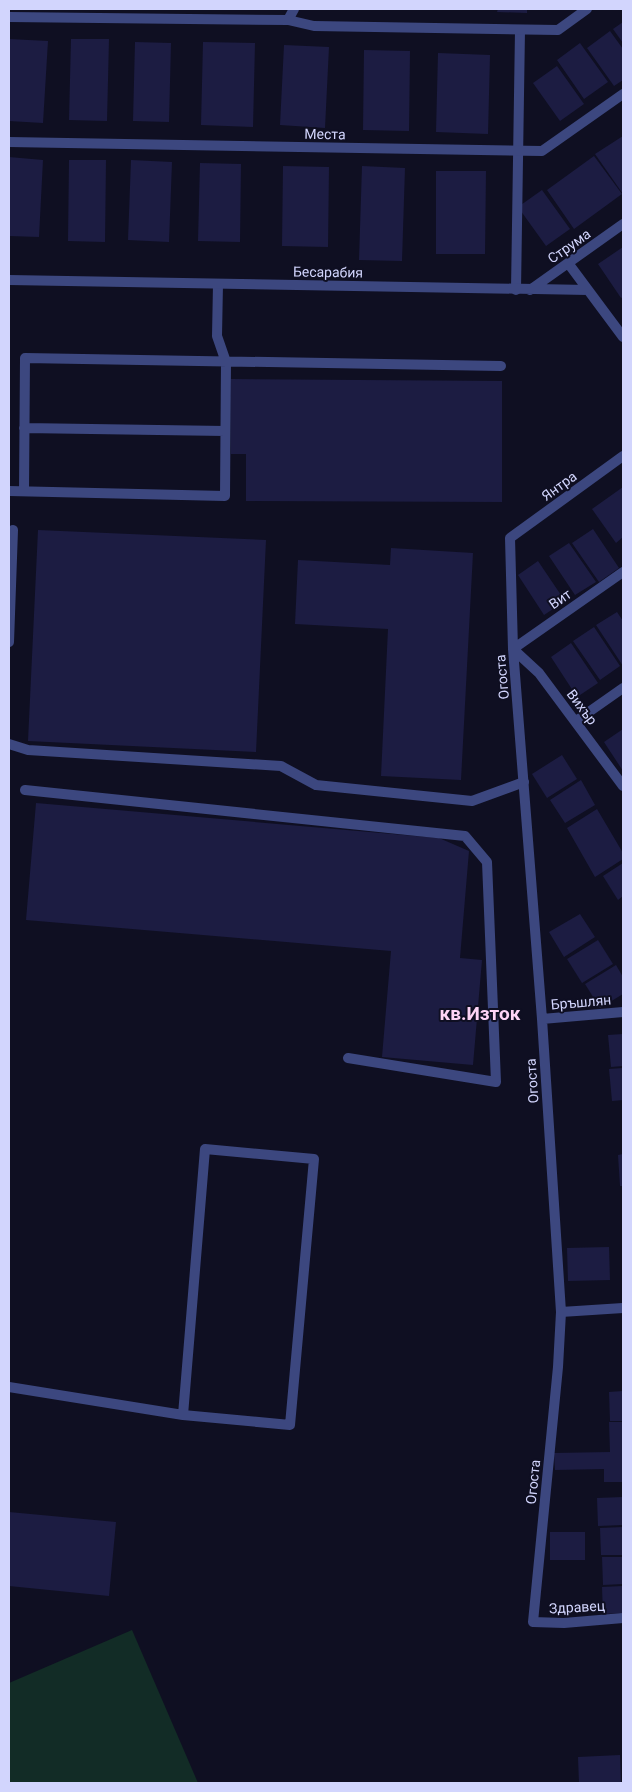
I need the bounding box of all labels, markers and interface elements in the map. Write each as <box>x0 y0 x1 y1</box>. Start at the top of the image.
street label: Места <box>304 126 346 142</box>
street label: Струма <box>545 226 593 266</box>
street label: Бесарабия <box>293 263 363 281</box>
street label: Янтра <box>538 468 580 504</box>
street label: Вит <box>546 586 574 612</box>
street label: Огоста <box>492 654 512 700</box>
street label: Вихър <box>563 686 601 728</box>
street label: Бръшлян <box>550 991 612 1013</box>
district label: кв.Изток <box>440 1002 521 1025</box>
street label: Огоста <box>522 1058 542 1104</box>
street label: Огоста <box>523 1459 543 1505</box>
street label: Здравец <box>549 1598 605 1616</box>

